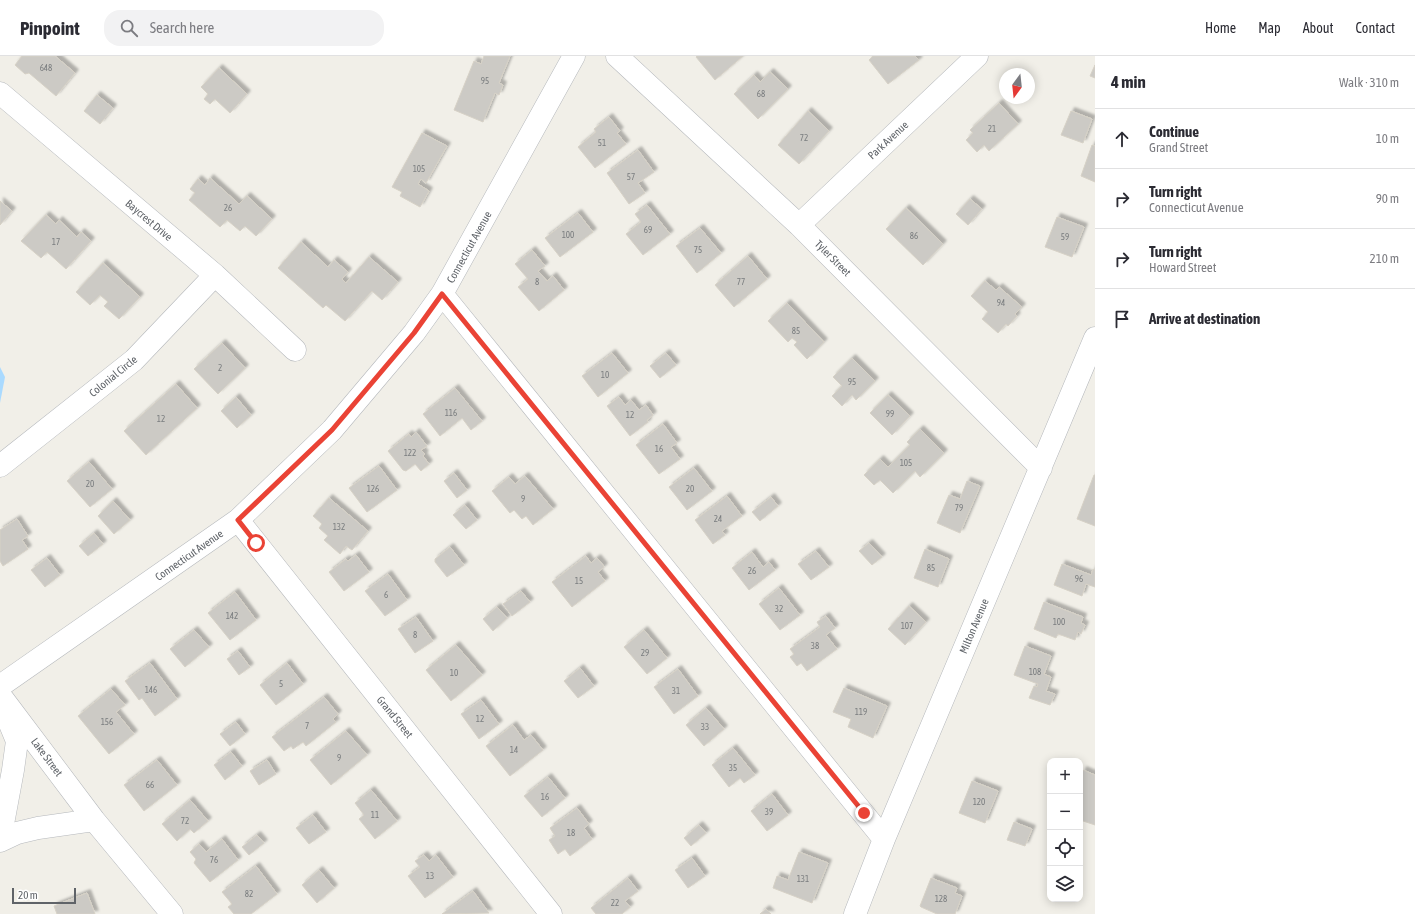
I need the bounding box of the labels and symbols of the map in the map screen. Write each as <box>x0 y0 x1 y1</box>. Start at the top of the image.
house number: 648 <box>40 63 52 73</box>
north arrow <box>999 68 1035 104</box>
house number: 95 <box>481 76 489 86</box>
house number: 68 <box>757 89 765 99</box>
street label: Park Avenue <box>866 118 910 162</box>
house number: 21 <box>988 124 996 134</box>
house number: 72 <box>800 133 808 143</box>
house number: 51 <box>598 138 606 148</box>
house number: 105 <box>413 164 425 174</box>
house number: 57 <box>627 172 635 182</box>
street label: Baycrest Drive <box>123 197 175 243</box>
house number: 26 <box>224 203 232 213</box>
street label: Connecticut Avenue <box>444 209 494 285</box>
house number: 69 <box>644 225 652 235</box>
house number: 100 <box>562 230 574 240</box>
house number: 86 <box>910 231 918 241</box>
house number: 59 <box>1061 232 1069 242</box>
house number: 17 <box>52 237 60 247</box>
street label: Tyler Street <box>813 238 853 278</box>
house number: 75 <box>694 245 702 255</box>
house number: 8 <box>535 277 539 287</box>
house number: 77 <box>737 277 745 287</box>
house number: 94 <box>997 298 1005 308</box>
house number: 85 <box>792 326 800 336</box>
street label: Colonial Circle <box>87 353 139 399</box>
house number: 2 <box>218 363 222 373</box>
house number: 10 <box>601 370 609 380</box>
house number: 95 <box>848 377 856 387</box>
house number: 116 <box>445 408 457 418</box>
house number: 99 <box>886 409 894 419</box>
house number: 12 <box>626 410 634 420</box>
house number: 12 <box>157 414 165 424</box>
house number: 16 <box>655 444 663 454</box>
house number: 122 <box>404 448 416 458</box>
house number: 105 <box>900 458 912 468</box>
house number: 20 <box>86 479 94 489</box>
house number: 126 <box>367 484 379 494</box>
house number: 20 <box>686 484 694 494</box>
house number: 9 <box>521 494 525 504</box>
house number: 79 <box>955 503 963 513</box>
house number: 24 <box>714 514 722 524</box>
house number: 132 <box>333 522 345 532</box>
street label: Connecticut Avenue <box>153 527 225 583</box>
route start <box>247 534 265 552</box>
house number: 85 <box>927 563 935 573</box>
house number: 26 <box>748 566 756 576</box>
house number: 96 <box>1075 574 1083 584</box>
house number: 15 <box>575 576 583 586</box>
house number: 6 <box>384 590 388 600</box>
street label: Milton Avenue <box>957 597 991 655</box>
house number: 32 <box>775 604 783 614</box>
house number: 142 <box>226 611 238 621</box>
house number: 100 <box>1053 617 1065 627</box>
house number: 107 <box>901 621 913 631</box>
house number: 8 <box>413 630 417 640</box>
house number: 38 <box>811 641 819 651</box>
house number: 29 <box>641 648 649 658</box>
house number: 108 <box>1029 667 1041 677</box>
house number: 10 <box>450 668 458 678</box>
house number: 5 <box>279 679 283 689</box>
house number: 146 <box>145 685 157 695</box>
house number: 31 <box>672 686 680 696</box>
street label: Grand Street <box>375 694 415 740</box>
house number: 119 <box>855 707 867 717</box>
house number: 12 <box>476 714 484 724</box>
house number: 156 <box>101 717 113 727</box>
house number: 7 <box>305 721 309 731</box>
house number: 33 <box>701 722 709 732</box>
street label: Lake Street <box>29 736 65 778</box>
house number: 14 <box>510 745 518 755</box>
house number: 9 <box>337 753 341 763</box>
house number: 35 <box>729 763 737 773</box>
house number: 66 <box>146 780 154 790</box>
house number: 16 <box>541 792 549 802</box>
house number: 120 <box>973 797 985 807</box>
route end <box>855 804 873 822</box>
house number: 39 <box>765 807 773 817</box>
house number: 11 <box>371 810 379 820</box>
house number: 72 <box>181 816 189 826</box>
house number: 18 <box>567 828 575 838</box>
house number: 76 <box>210 855 218 865</box>
house number: 13 <box>426 871 434 881</box>
house number: 131 <box>797 874 809 884</box>
scale bar <box>12 886 76 905</box>
house number: 82 <box>245 889 253 899</box>
house number: 128 <box>935 894 947 904</box>
house number: 22 <box>611 898 619 908</box>

